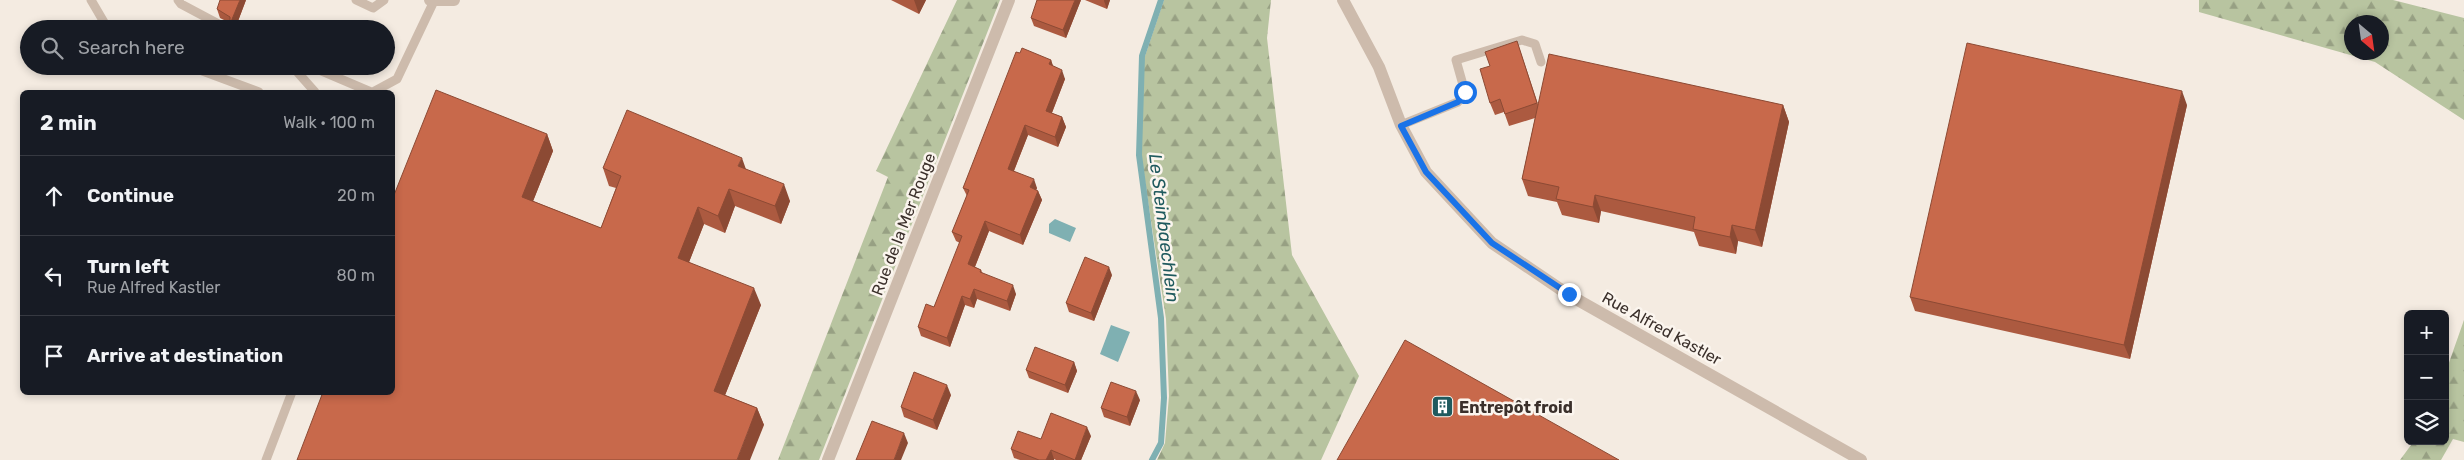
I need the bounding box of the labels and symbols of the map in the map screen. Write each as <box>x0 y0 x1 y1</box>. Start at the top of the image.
north arrow <box>2344 15 2389 60</box>
route start <box>1454 81 1477 104</box>
street label: Rue de la Mer Rouge <box>868 150 939 298</box>
water label: Le Steinbaechlein <box>1144 152 1184 304</box>
route end <box>1558 283 1581 306</box>
street label: Rue Alfred Kastler <box>1599 288 1725 369</box>
building icon: Entrepôt froid <box>1431 395 1455 419</box>
place label: Entrepôt froid <box>1459 398 1573 417</box>

